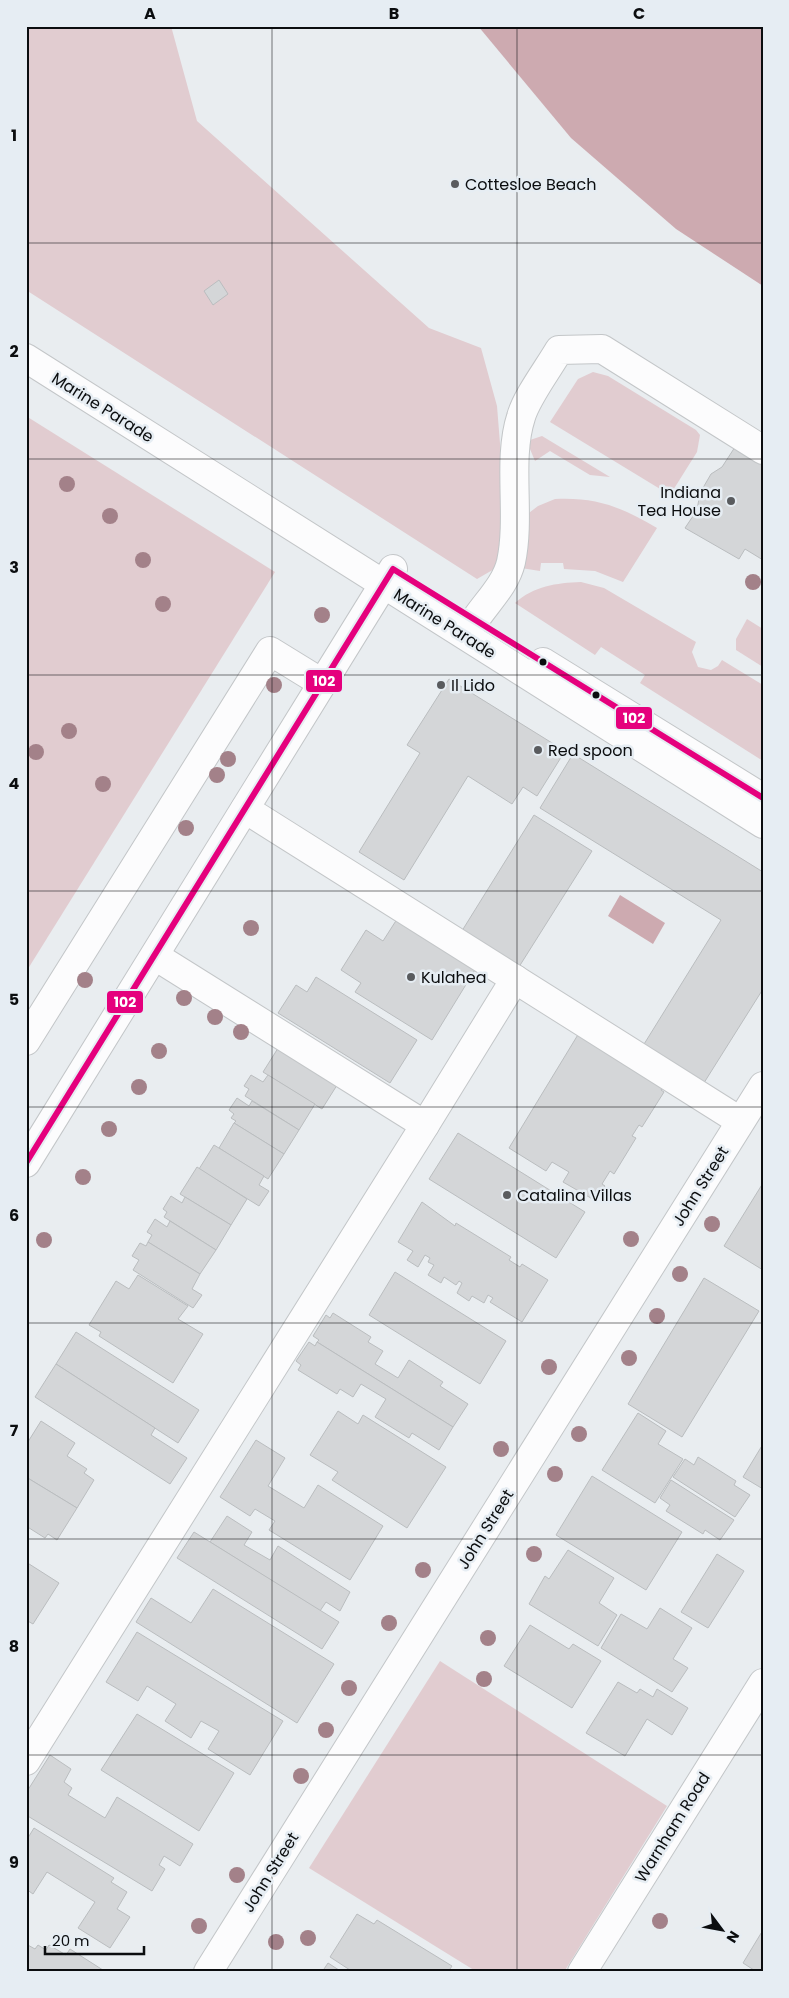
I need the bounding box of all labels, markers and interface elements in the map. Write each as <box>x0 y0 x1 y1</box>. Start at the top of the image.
text: A <box>144 2 156 25</box>
text: B <box>389 2 399 25</box>
text: C <box>633 2 645 25</box>
text: 1 <box>11 124 17 147</box>
place label: Cottesloe Beach <box>465 173 596 196</box>
marker: Cottesloe Beach <box>449 178 461 190</box>
text: 2 <box>9 340 19 363</box>
street label: Marine Parade <box>47 367 158 448</box>
place label: Indiana Tea House <box>638 481 721 522</box>
marker: Indiana Tea House <box>725 495 737 507</box>
text: 3 <box>9 556 19 579</box>
street label: Marine Parade <box>389 583 500 664</box>
unlabelled marker <box>538 657 548 667</box>
line badge: 102 <box>305 669 343 693</box>
text: 102 <box>313 671 335 691</box>
place label: Il Lido <box>451 674 495 697</box>
marker: Il Lido <box>435 679 447 691</box>
unlabelled marker <box>591 690 601 700</box>
line badge: 102 <box>615 706 653 730</box>
text: 102 <box>623 708 645 728</box>
place label: Red spoon <box>548 739 633 762</box>
marker: Red spoon <box>532 744 544 756</box>
text: 4 <box>9 772 20 795</box>
place label: Kulahea <box>421 966 487 989</box>
marker: Kulahea <box>405 971 417 983</box>
text: 5 <box>9 988 19 1011</box>
line badge: 102 <box>106 990 144 1014</box>
text: 102 <box>114 992 136 1012</box>
street label: John Street <box>667 1142 734 1231</box>
place label: Catalina Villas <box>517 1184 632 1207</box>
marker: Catalina Villas <box>501 1189 513 1201</box>
text: 6 <box>9 1204 19 1227</box>
text: 7 <box>10 1419 19 1442</box>
street label: John Street <box>452 1485 519 1574</box>
text: 8 <box>9 1635 19 1658</box>
street label: Warnham Road <box>629 1768 716 1887</box>
street label: John Street <box>237 1828 304 1917</box>
text: 9 <box>9 1851 19 1874</box>
north arrow <box>696 1906 746 1956</box>
scale bar <box>45 1923 144 1955</box>
text: N <box>722 1927 744 1947</box>
text: 20 m <box>52 1930 90 1951</box>

